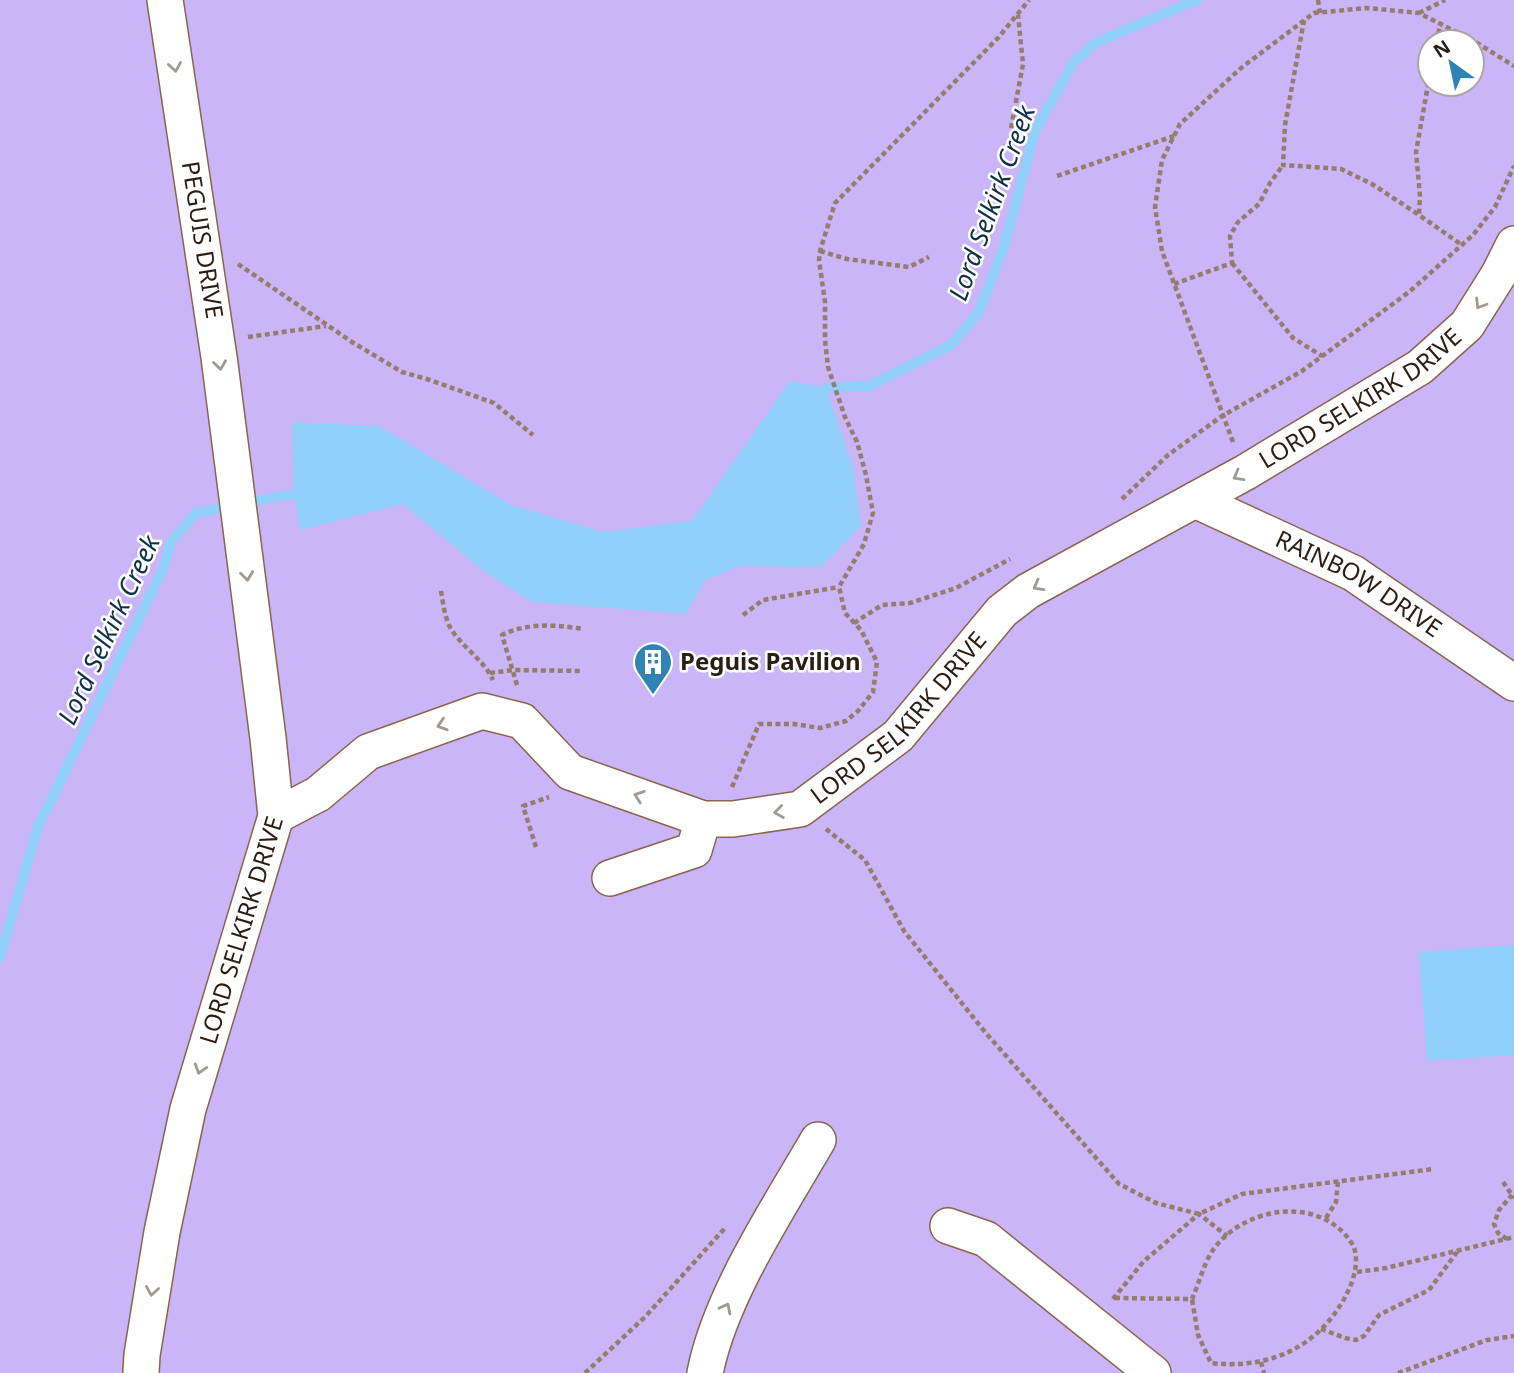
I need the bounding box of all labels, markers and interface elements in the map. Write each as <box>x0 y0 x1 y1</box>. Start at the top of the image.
north arrow <box>1416 28 1486 98</box>
text: N <box>1428 34 1455 64</box>
one-way arrow <box>167 62 182 73</box>
water label: Lord Selkirk Creek <box>939 99 1043 305</box>
street label: PEGUIS DRIVE <box>175 159 232 321</box>
one-way arrow <box>1476 296 1489 309</box>
street label: LORD SELKIRK DRIVE <box>1252 320 1468 476</box>
one-way arrow <box>213 359 228 371</box>
one-way arrow <box>1232 468 1245 481</box>
street label: RAINBOW DRIVE <box>1271 521 1449 644</box>
water label: Lord Selkirk Creek <box>48 528 168 730</box>
one-way arrow <box>240 570 255 581</box>
one-way arrow <box>1033 578 1046 591</box>
street label: LORD SELKIRK DRIVE <box>803 624 993 811</box>
building icon: Peguis Pavilion <box>632 641 674 696</box>
place label: Peguis Pavilion <box>680 644 861 677</box>
one-way arrow <box>436 717 448 731</box>
one-way arrow <box>634 790 646 804</box>
one-way arrow <box>773 805 785 820</box>
street label: LORD SELKIRK DRIVE <box>190 812 290 1048</box>
one-way arrow <box>193 1062 208 1074</box>
one-way arrow <box>145 1285 160 1297</box>
one-way arrow <box>717 1303 731 1316</box>

